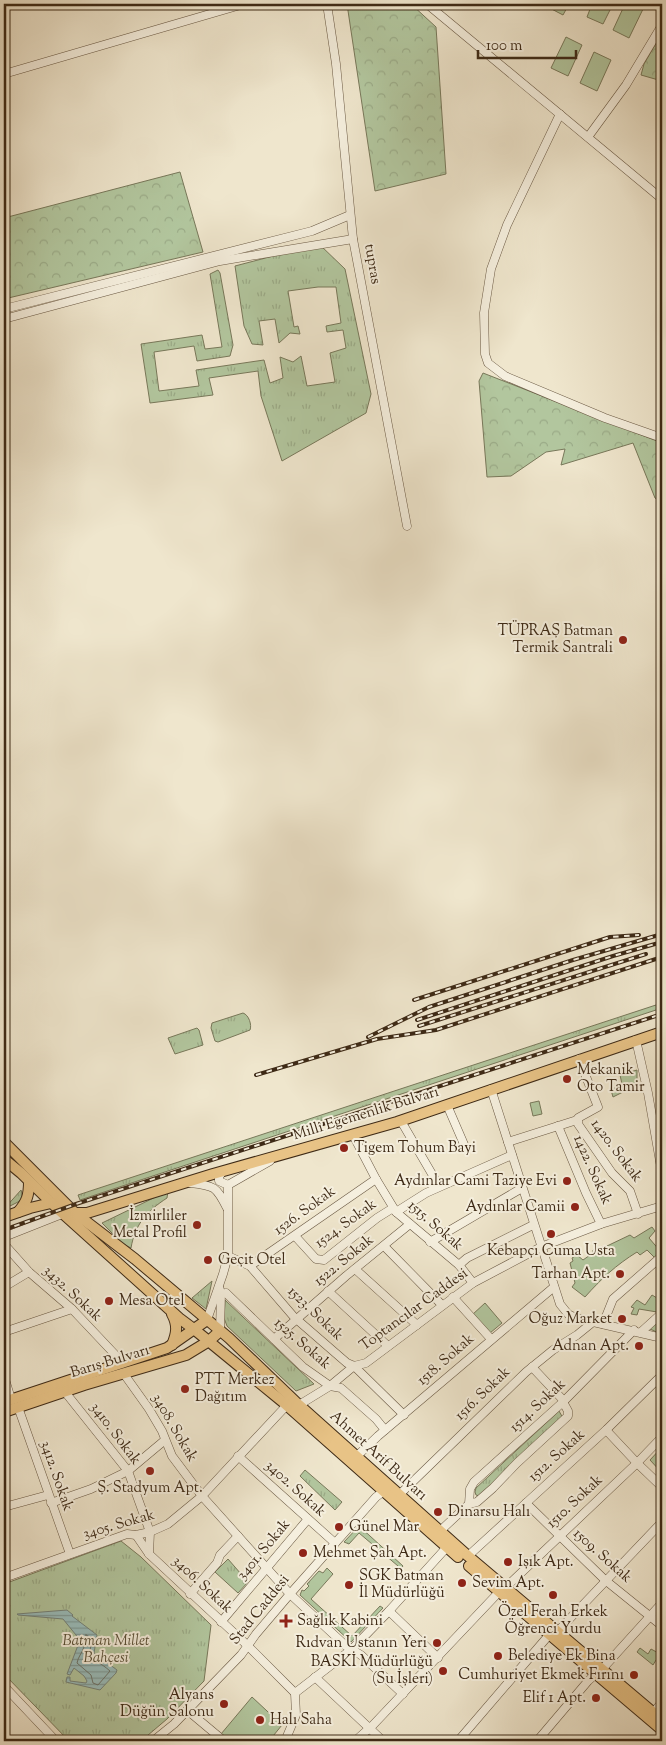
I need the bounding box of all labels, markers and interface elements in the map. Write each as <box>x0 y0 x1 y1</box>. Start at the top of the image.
scale bar <box>478 28 576 60</box>
text: 100 m <box>486 36 523 57</box>
street label: tupras <box>358 242 386 286</box>
place label: TÜPRAŞ Batman Termik Santrali <box>497 620 613 659</box>
marker: TÜPRAŞ Batman Termik Santrali <box>617 634 629 646</box>
place label: Mekanik Oto Tamir <box>577 1060 645 1098</box>
marker: Mekanik Oto Tamir <box>561 1073 573 1085</box>
street label: Millî Egemenlik Bulvarı <box>290 1082 442 1146</box>
street label: 1420. Sokak <box>585 1115 647 1187</box>
street label: 1422. Sokak <box>567 1132 617 1208</box>
place label: Tigem Tohum Bayi <box>354 1138 476 1159</box>
marker: Tigem Tohum Bayi <box>338 1142 350 1154</box>
place label: Aydınlar Cami Taziye Evi <box>394 1171 557 1192</box>
marker: Aydınlar Cami Taziye Evi <box>561 1175 573 1187</box>
street label: 1526. Sokak <box>270 1181 340 1241</box>
street label: 1524. Sokak <box>311 1194 381 1254</box>
street label: 1515. Sokak <box>403 1196 467 1256</box>
place label: Aydınlar Camii <box>465 1197 565 1218</box>
marker: Aydınlar Camii <box>569 1201 581 1213</box>
place label: İzmirliler Metal Profil <box>113 1205 187 1244</box>
marker: İzmirliler Metal Profil <box>191 1219 203 1231</box>
marker: Kebapçı Cuma Usta <box>545 1228 557 1240</box>
street label: 1522. Sokak <box>310 1230 378 1292</box>
place label: Kebapçı Cuma Usta <box>487 1241 615 1262</box>
place label: Geçit Otel <box>218 1250 286 1271</box>
marker: Geçit Otel <box>202 1254 214 1266</box>
street label: 3432. Sokak <box>38 1261 106 1327</box>
street label: Toptancılar Caddesi <box>355 1263 473 1357</box>
place label: Tarhan Apt. <box>532 1264 610 1285</box>
marker: Tarhan Apt. <box>614 1268 626 1280</box>
street label: 1523. Sokak <box>282 1282 348 1346</box>
place label: Mesa Otel <box>119 1291 185 1312</box>
marker: Mesa Otel <box>103 1295 115 1307</box>
place label: Oğuz Market <box>528 1309 612 1330</box>
street label: 1525. Sokak <box>269 1313 335 1375</box>
marker: Oğuz Market <box>616 1313 628 1325</box>
street label: 1518. Sokak <box>413 1329 479 1391</box>
place label: Adnan Apt. <box>552 1336 629 1357</box>
street label: Barış Bulvarı <box>68 1340 152 1384</box>
marker: Adnan Apt. <box>633 1340 645 1352</box>
street label: 1516. Sokak <box>451 1362 515 1426</box>
place label: PTT Merkez Dağıtım <box>195 1370 275 1408</box>
street label: 1514. Sokak <box>505 1374 571 1438</box>
marker: PTT Merkez Dağıtım <box>179 1383 191 1395</box>
street label: 3408. Sokak <box>146 1390 202 1466</box>
street label: 3410. Sokak <box>85 1398 145 1470</box>
street label: Ahmet Arif Bulvarı <box>324 1406 432 1506</box>
street label: 1512. Sokak <box>524 1425 590 1487</box>
street label: 3412. Sokak <box>34 1438 78 1514</box>
street label: 3402. Sokak <box>260 1456 330 1522</box>
marker: Ş. Stadyum Apt. <box>144 1465 156 1477</box>
street label: 1510. Sokak <box>542 1470 608 1534</box>
place label: Ş. Stadyum Apt. <box>97 1478 203 1499</box>
place label: Dinarsu Halı <box>448 1502 530 1523</box>
street label: 3405. Sokak <box>81 1505 157 1545</box>
marker: Dinarsu Halı <box>432 1506 444 1518</box>
street label: 3401. Sokak <box>232 1515 296 1585</box>
place label: Günel Mar <box>349 1517 419 1538</box>
marker: Günel Mar <box>333 1521 345 1533</box>
street label: 1509. Sokak <box>568 1524 636 1588</box>
place label: Mehmet Şah Apt. <box>313 1543 427 1564</box>
marker: Mehmet Şah Apt. <box>297 1547 309 1559</box>
street label: 3406. Sokak <box>167 1551 237 1619</box>
place label: Işık Apt. <box>518 1552 574 1573</box>
marker: Işık Apt. <box>502 1556 514 1568</box>
place label: SGK Batman İl Müdürlüğü <box>359 1566 445 1604</box>
street label: Stad Caddesi <box>225 1570 295 1650</box>
place label: Sevim Apt. <box>472 1573 545 1594</box>
marker: Sevim Apt. <box>456 1577 468 1589</box>
marker: SGK Batman İl Müdürlüğü <box>343 1579 355 1591</box>
marker: Özel Ferah Erkek Öğrenci Yurdu <box>547 1589 559 1601</box>
place label: Özel Ferah Erkek Öğrenci Yurdu <box>498 1601 608 1640</box>
place label: Sağlık Kabini <box>297 1611 383 1632</box>
marker: Sağlık Kabini <box>279 1614 293 1628</box>
park label: Batman Millet Bahçesi <box>62 1631 150 1669</box>
place label: Rıdvan Ustanın Yeri <box>295 1633 427 1654</box>
marker: Rıdvan Ustanın Yeri <box>431 1637 443 1649</box>
place label: Belediye Ek Bina <box>508 1646 616 1667</box>
marker: Belediye Ek Bina <box>492 1650 504 1662</box>
place label: BASKİ Müdürlüğü (Su İşleri) <box>311 1651 433 1690</box>
marker: BASKİ Müdürlüğü (Su İşleri) <box>437 1665 449 1677</box>
place label: Cumhuriyet Ekmek Fırını <box>458 1665 624 1686</box>
marker: Cumhuriyet Ekmek Fırını <box>628 1669 640 1681</box>
place label: Alyans Düğün Salonu <box>120 1685 214 1723</box>
place label: Elif 1 Apt. <box>523 1688 586 1709</box>
marker: Elif 1 Apt. <box>590 1692 602 1704</box>
marker: Alyans Düğün Salonu <box>218 1698 230 1710</box>
place label: Halı Saha <box>270 1710 332 1731</box>
marker: Halı Saha <box>254 1714 266 1726</box>

